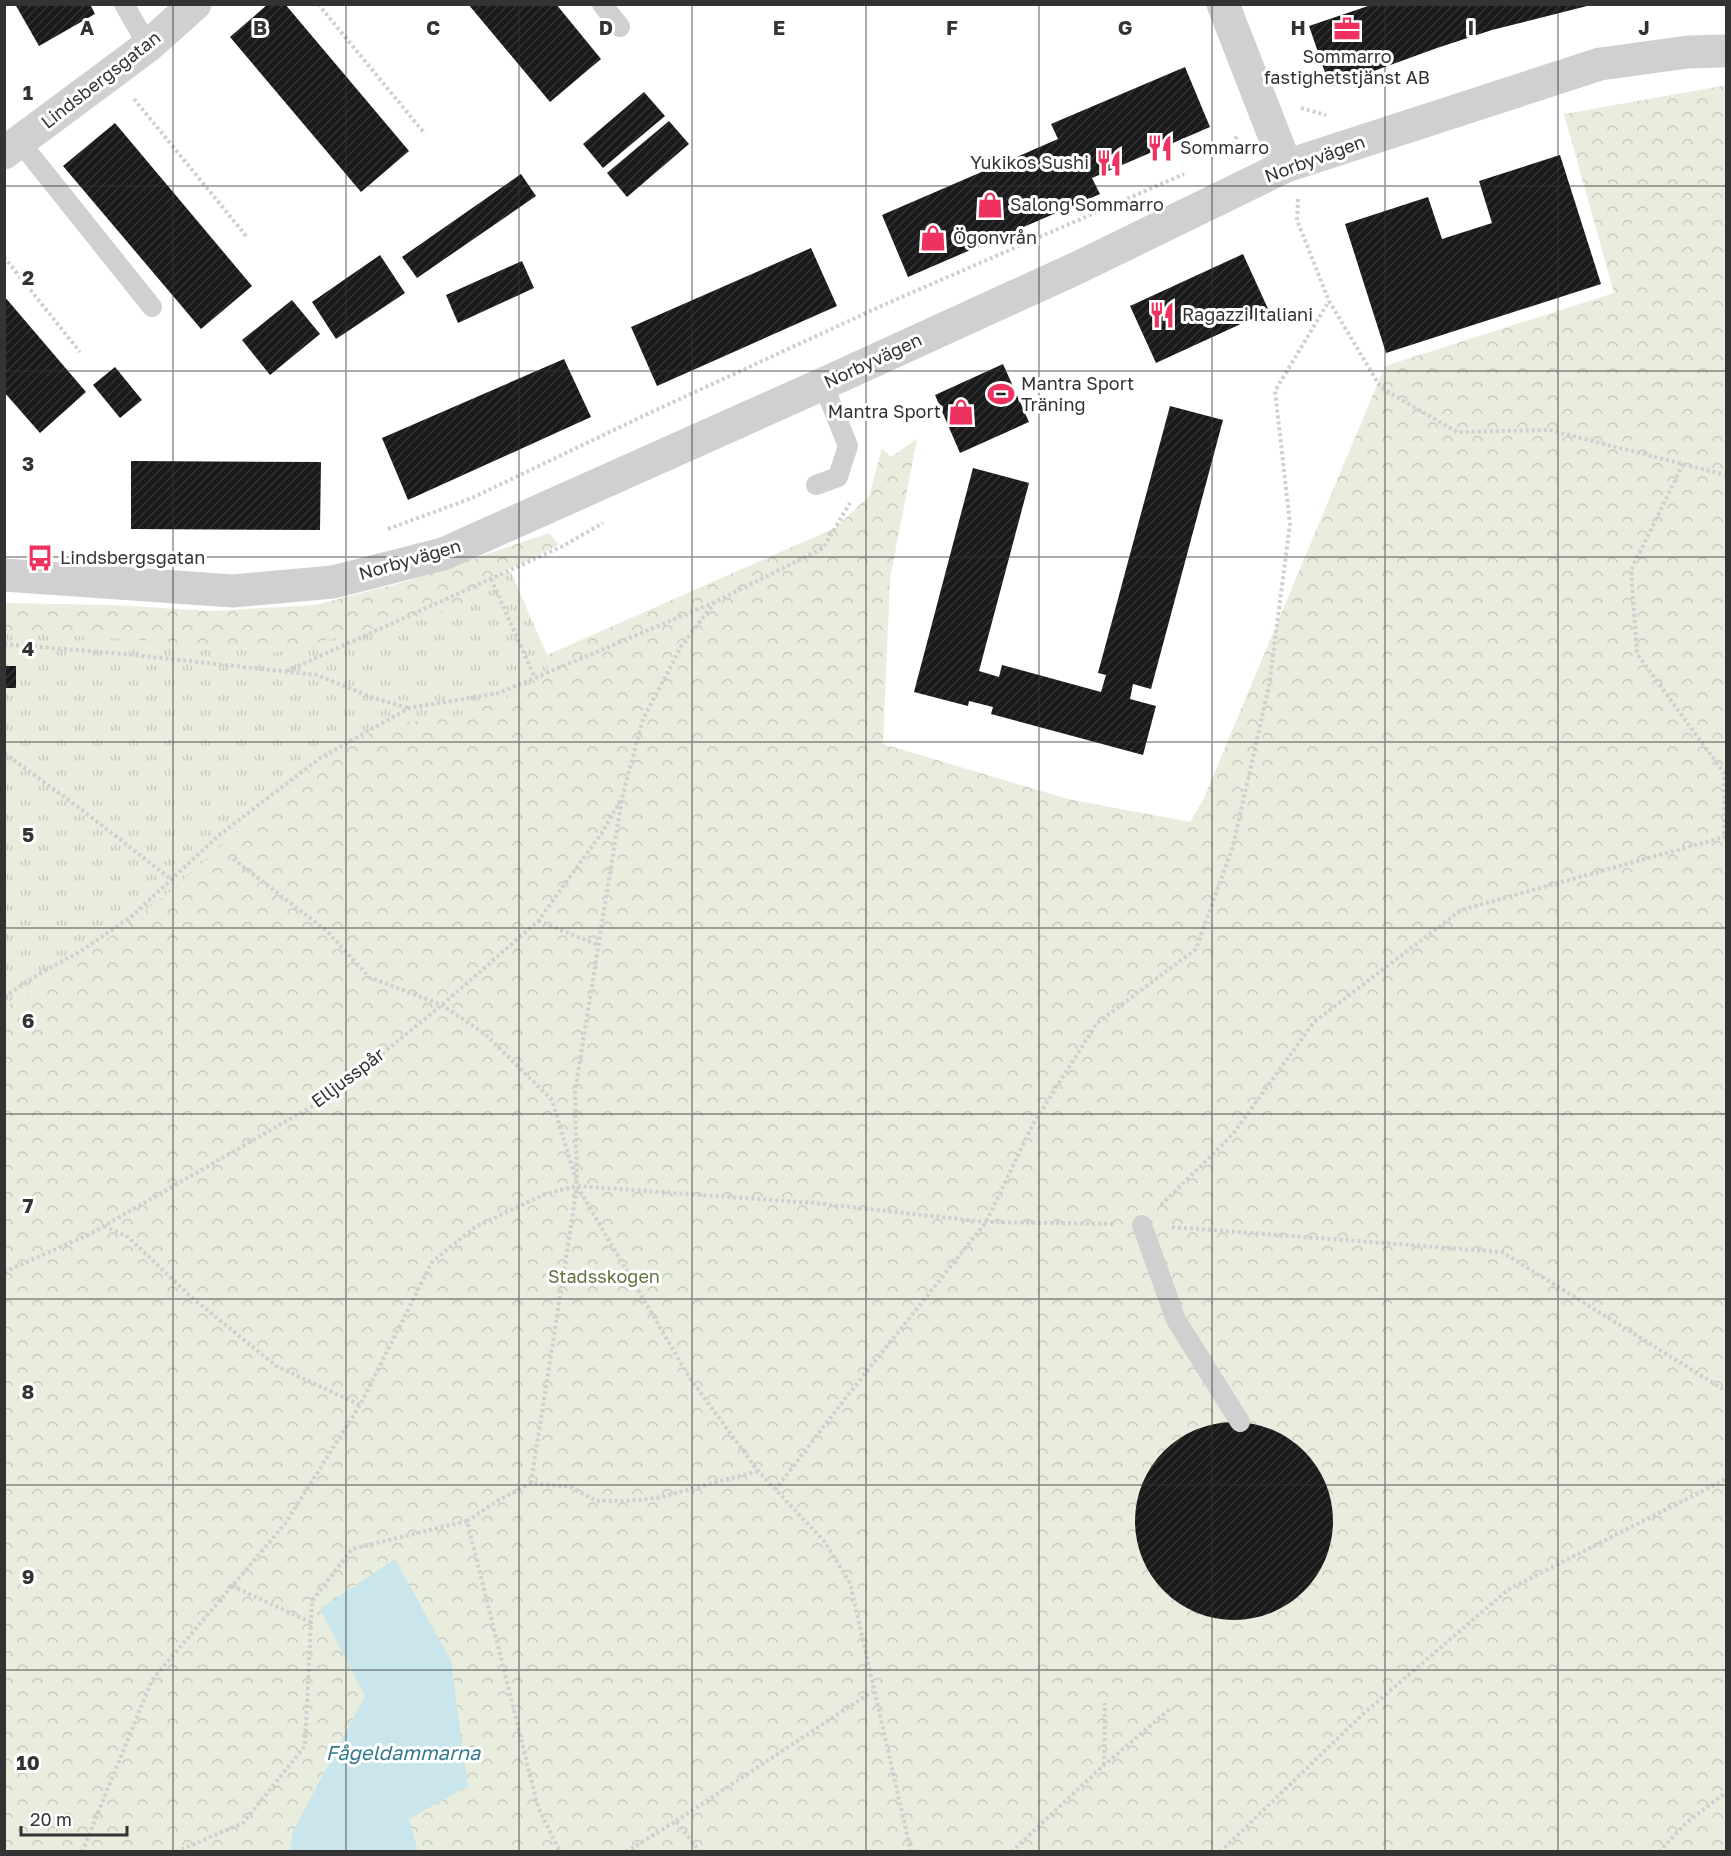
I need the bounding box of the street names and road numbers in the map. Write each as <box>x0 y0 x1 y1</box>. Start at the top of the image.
street label: Lindsbergsgatan <box>36 26 164 133</box>
street label: Norbyvägen <box>1261 130 1368 186</box>
street label: Norbyvägen <box>820 328 925 392</box>
street label: Norbyvägen <box>356 534 463 584</box>
street label: Elljusspår <box>307 1043 388 1112</box>

